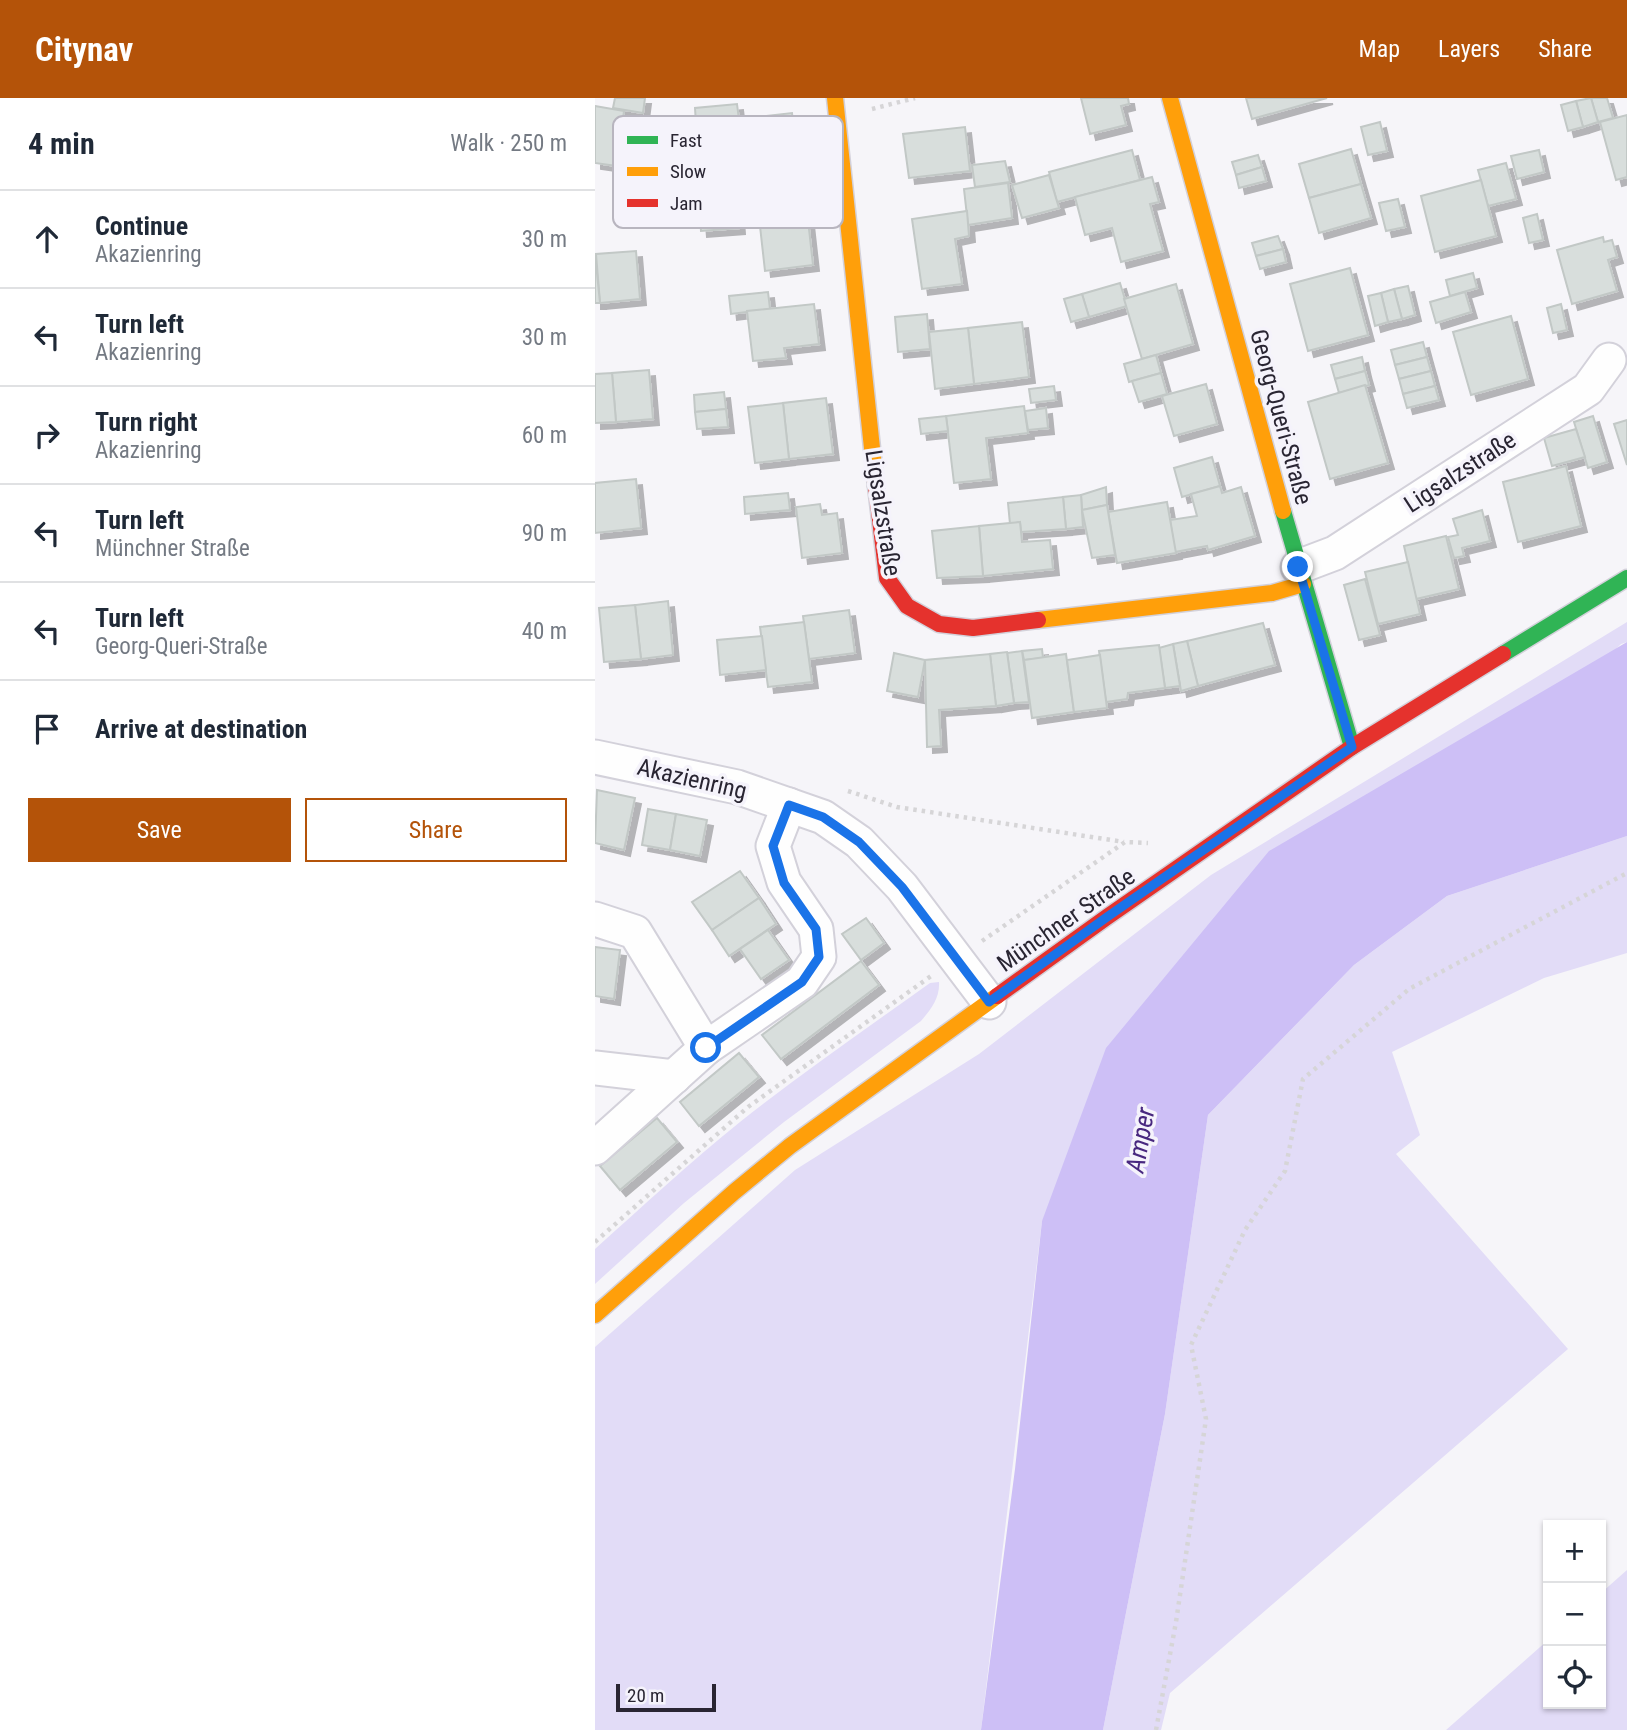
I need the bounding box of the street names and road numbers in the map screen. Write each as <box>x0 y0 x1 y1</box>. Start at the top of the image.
street label: Georg-Queri-Straße <box>1244 326 1318 508</box>
street label: Ligsalzstraße <box>1399 426 1521 518</box>
street label: Ligsalzstraße <box>859 448 907 578</box>
street label: Akazienring <box>635 753 749 805</box>
street label: Münchner Straße <box>992 862 1140 978</box>

